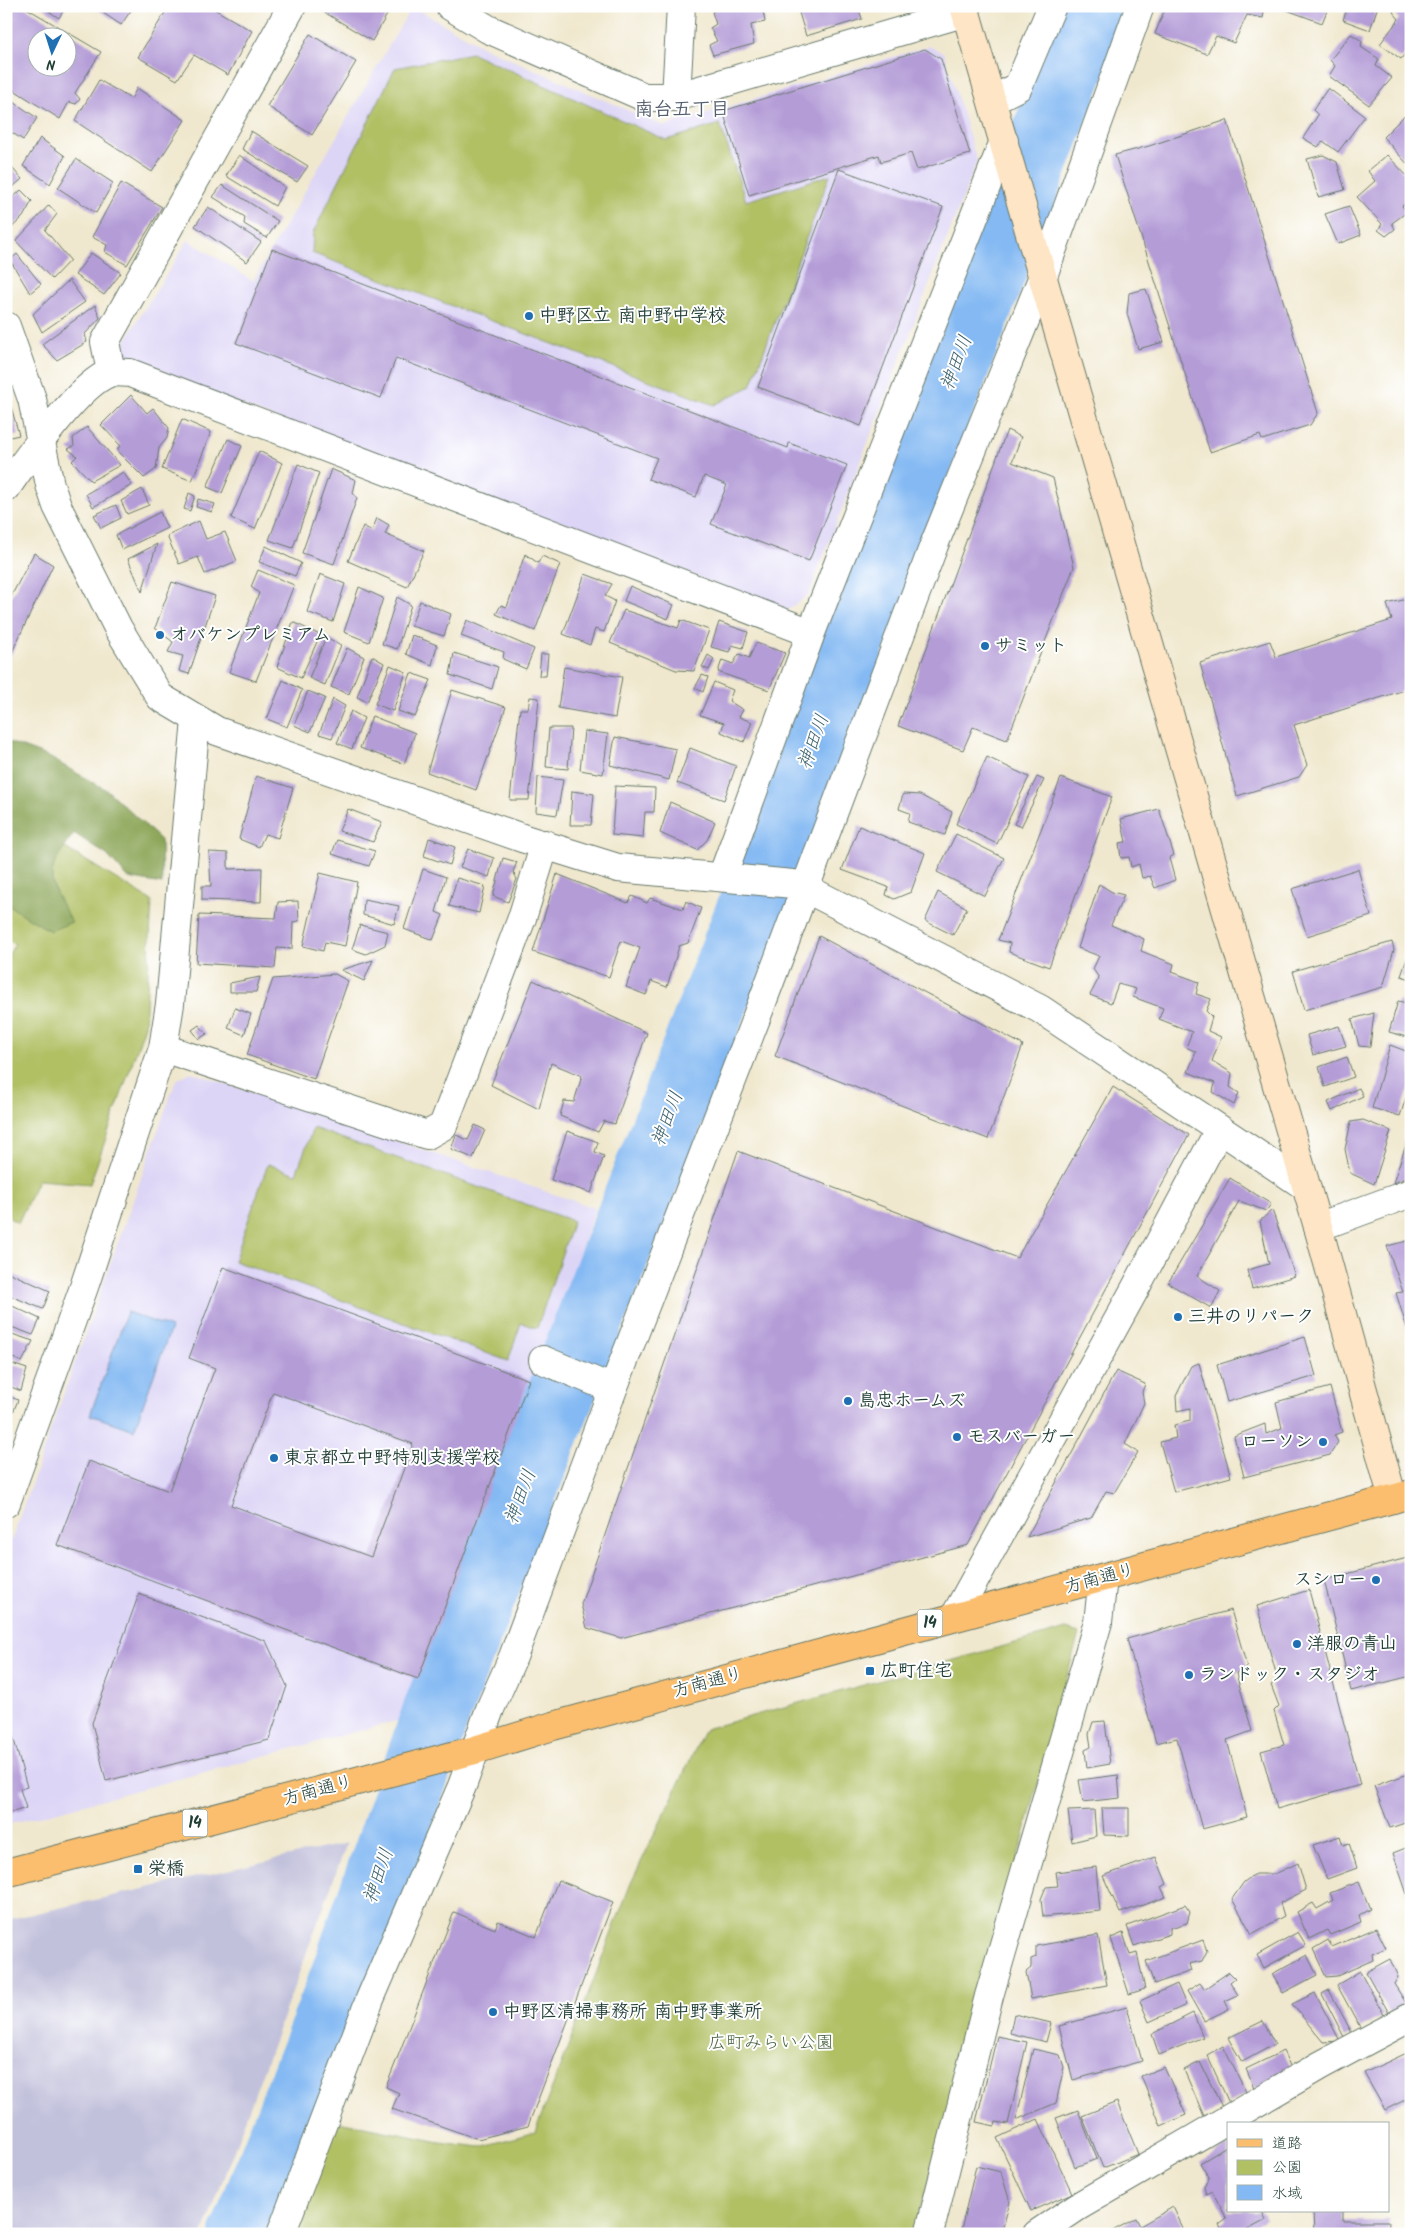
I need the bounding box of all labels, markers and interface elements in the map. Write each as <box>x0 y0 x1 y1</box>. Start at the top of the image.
north arrow <box>28 28 78 78</box>
text: N <box>46 53 56 75</box>
district label: 南台五丁目 <box>634 95 730 125</box>
place label: 中野区立 南中野中学校 <box>539 302 726 331</box>
marker: 中野区立 南中野中学校 <box>523 310 535 322</box>
water label: 神田川 <box>933 331 981 395</box>
place label: オバケンプレミアム <box>170 621 331 650</box>
marker: オバケンプレミアム <box>154 629 166 641</box>
place label: サミット <box>995 632 1067 661</box>
marker: サミット <box>979 640 991 652</box>
water label: 神田川 <box>790 710 838 774</box>
water label: 神田川 <box>644 1087 692 1151</box>
place label: 三井のリパーク <box>1188 1303 1314 1332</box>
marker: 三井のリパーク <box>1172 1311 1184 1323</box>
place label: 島忠ホームズ <box>858 1387 965 1416</box>
marker: 島忠ホームズ <box>842 1395 854 1407</box>
place label: モスバーガー <box>967 1423 1075 1452</box>
place label: ローソン <box>1241 1428 1313 1457</box>
marker: モスバーガー <box>951 1431 963 1443</box>
marker: ローソン <box>1317 1436 1329 1448</box>
place label: 東京都立中野特別支援学校 <box>284 1444 500 1473</box>
marker: 東京都立中野特別支援学校 <box>268 1452 280 1464</box>
water label: 神田川 <box>497 1465 545 1529</box>
street label: 方南通り <box>1061 1556 1139 1602</box>
place label: スシロー <box>1294 1566 1366 1595</box>
marker: スシロー <box>1370 1574 1382 1586</box>
road number: 14 <box>918 1610 942 1636</box>
place label: 洋服の青山 <box>1307 1630 1397 1659</box>
marker: 洋服の青山 <box>1291 1638 1303 1650</box>
place label: 広町住宅 <box>880 1657 952 1686</box>
street label: 方南通り <box>669 1660 747 1706</box>
place label: ランドック・スタジオ <box>1199 1661 1379 1690</box>
marker: 広町住宅 <box>864 1665 876 1677</box>
marker: ランドック・スタジオ <box>1183 1669 1195 1681</box>
street label: 方南通り <box>279 1768 357 1814</box>
road number: 14 <box>182 1810 208 1836</box>
water label: 神田川 <box>356 1844 402 1908</box>
place label: 栄橋 <box>148 1855 184 1884</box>
marker: 栄橋 <box>132 1863 144 1875</box>
place label: 中野区清掃事務所 南中野事業所 <box>503 1998 762 2027</box>
marker: 中野区清掃事務所 南中野事業所 <box>487 2006 499 2018</box>
park label: 広町みらい公園 <box>708 2029 834 2058</box>
legend <box>1227 2122 1390 2212</box>
text: 道路 <box>1272 2132 1302 2156</box>
text: 公園 <box>1272 2156 1302 2180</box>
text: 水域 <box>1272 2182 1302 2206</box>

